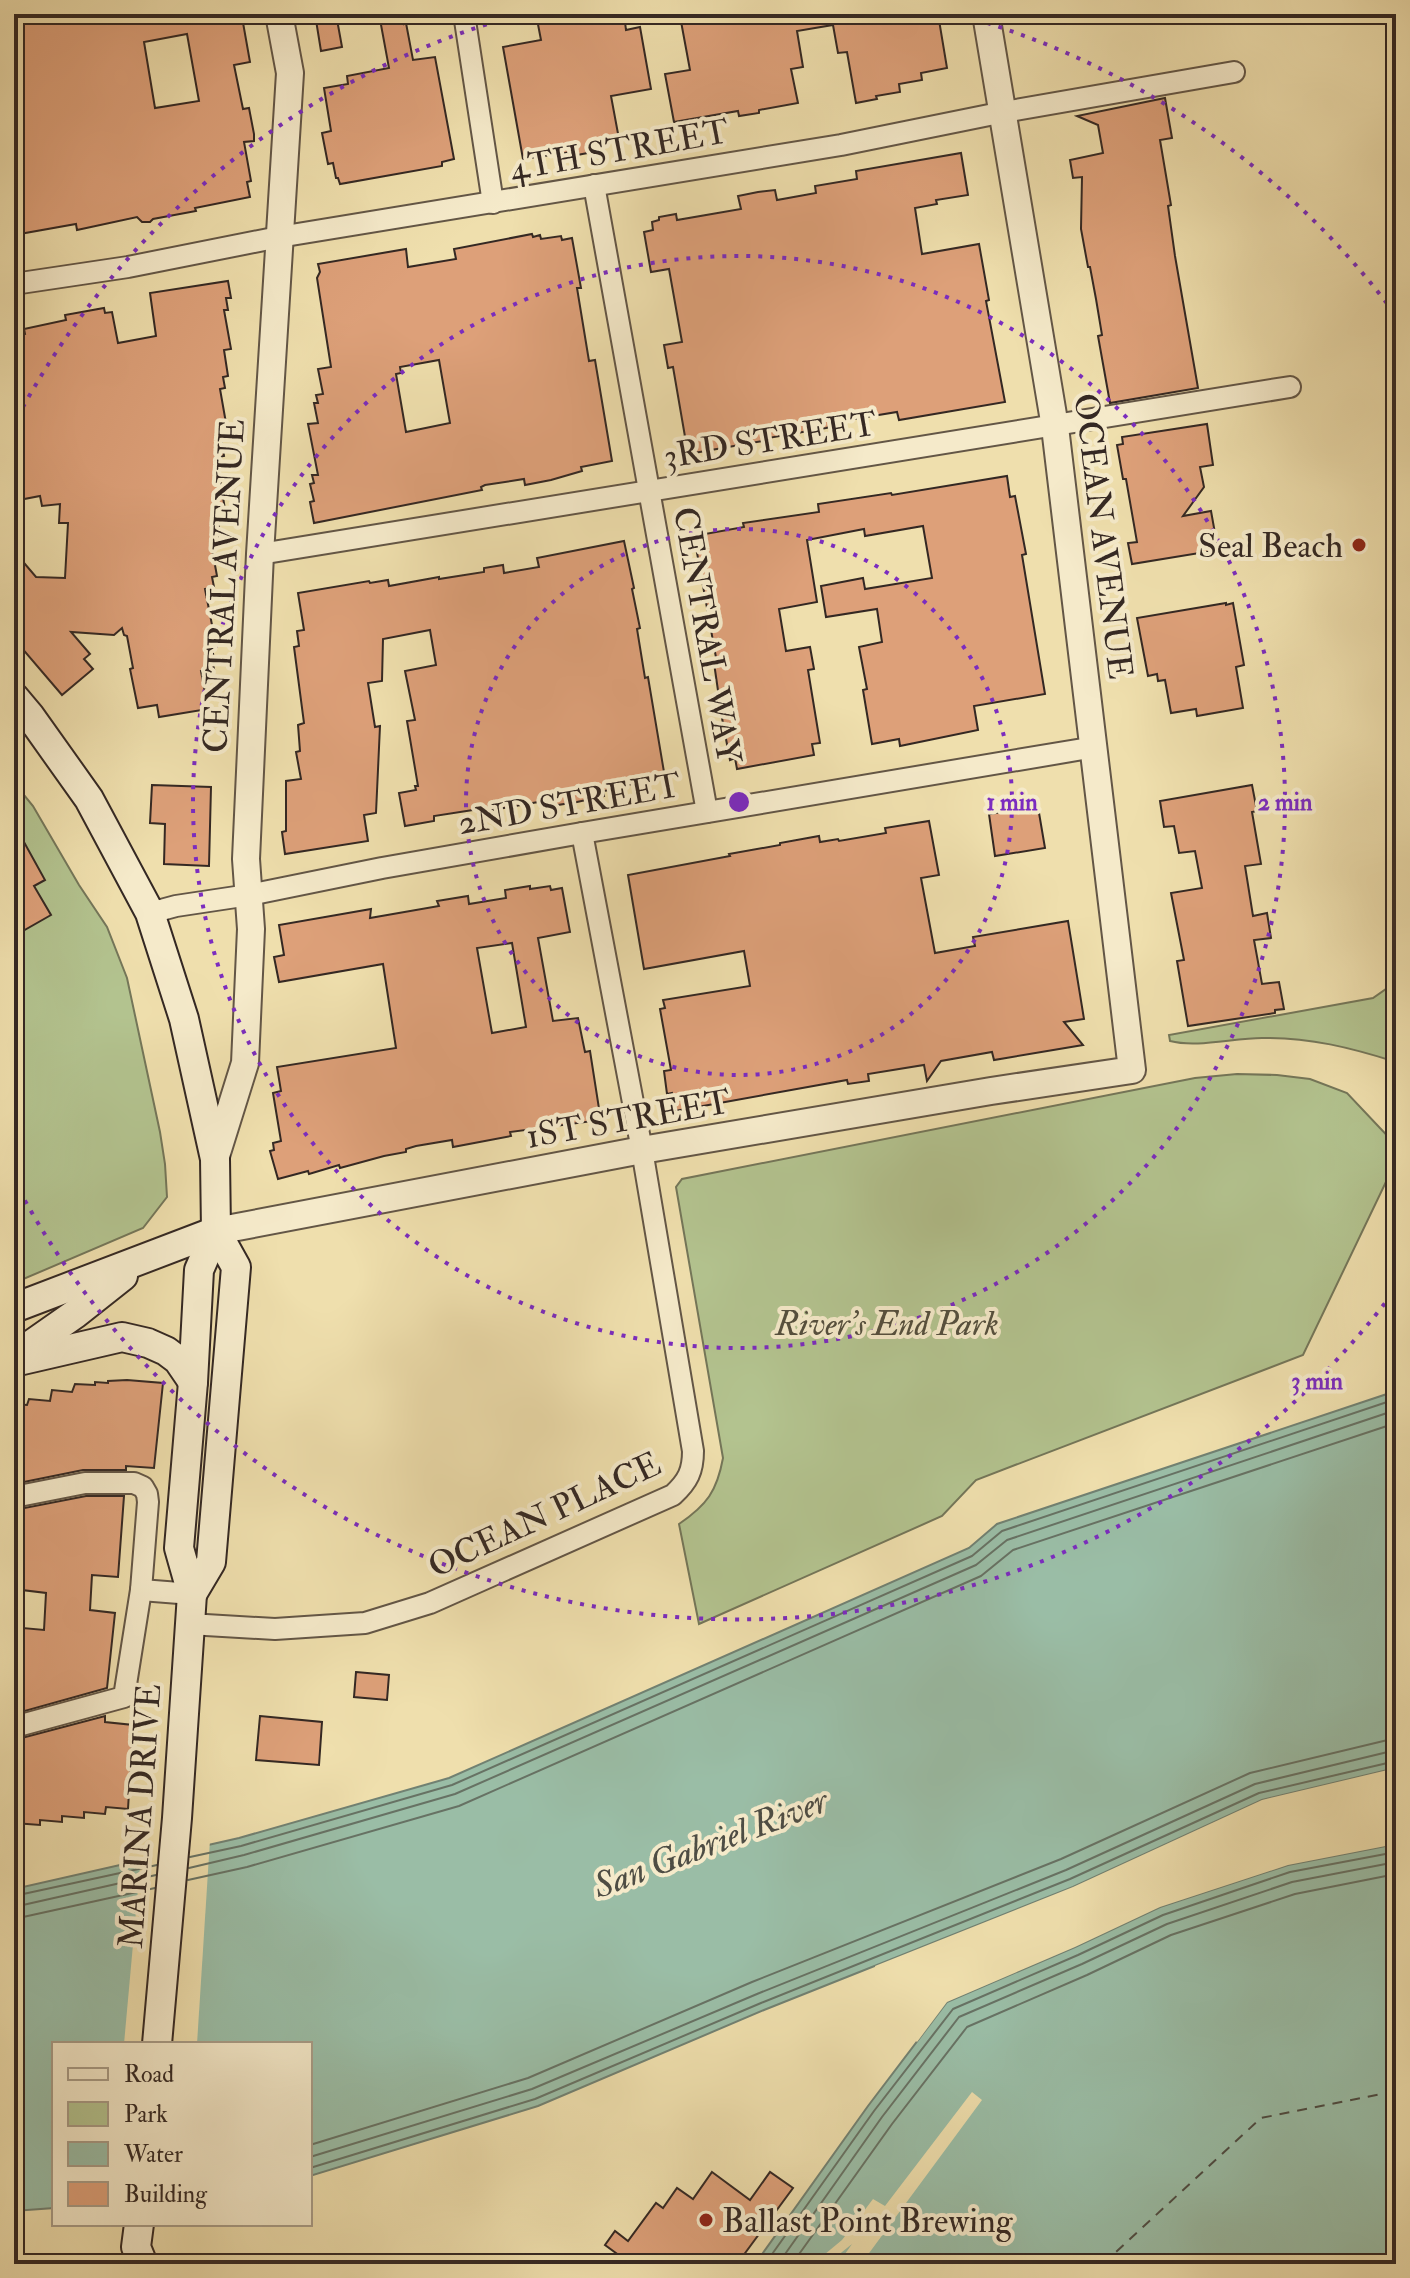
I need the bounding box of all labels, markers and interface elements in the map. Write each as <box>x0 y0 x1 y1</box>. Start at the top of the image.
street label: 4TH STREET <box>507 110 732 191</box>
street label: OCEAN AVENUE <box>1064 391 1141 682</box>
street label: 3RD STREET <box>661 402 880 479</box>
street label: CENTRAL AVENUE <box>194 418 255 754</box>
street label: CENTRAL WAY <box>663 504 750 767</box>
place label: Seal Beach <box>1198 525 1343 568</box>
marker: Seal Beach <box>1350 536 1368 554</box>
street label: 2ND STREET <box>455 764 684 845</box>
text: 1 min <box>987 787 1038 818</box>
text: 2 min <box>1258 787 1313 818</box>
centre of rings <box>725 788 753 816</box>
street label: 1ST STREET <box>523 1080 734 1159</box>
park label: River's End Park <box>774 1303 999 1346</box>
text: 3 min <box>1291 1366 1343 1397</box>
street label: OCEAN PLACE <box>421 1443 668 1588</box>
street label: MARINA DRIVE <box>110 1682 171 1950</box>
water label: San Gabriel River <box>586 1777 836 1909</box>
legend <box>52 2042 312 2226</box>
text: Road <box>124 2059 174 2090</box>
text: Park <box>124 2099 168 2130</box>
text: Water <box>123 2139 183 2170</box>
text: Building <box>124 2179 208 2210</box>
place label: Ballast Point Brewing <box>722 2200 1014 2243</box>
marker: Ballast Point Brewing <box>697 2211 715 2229</box>

